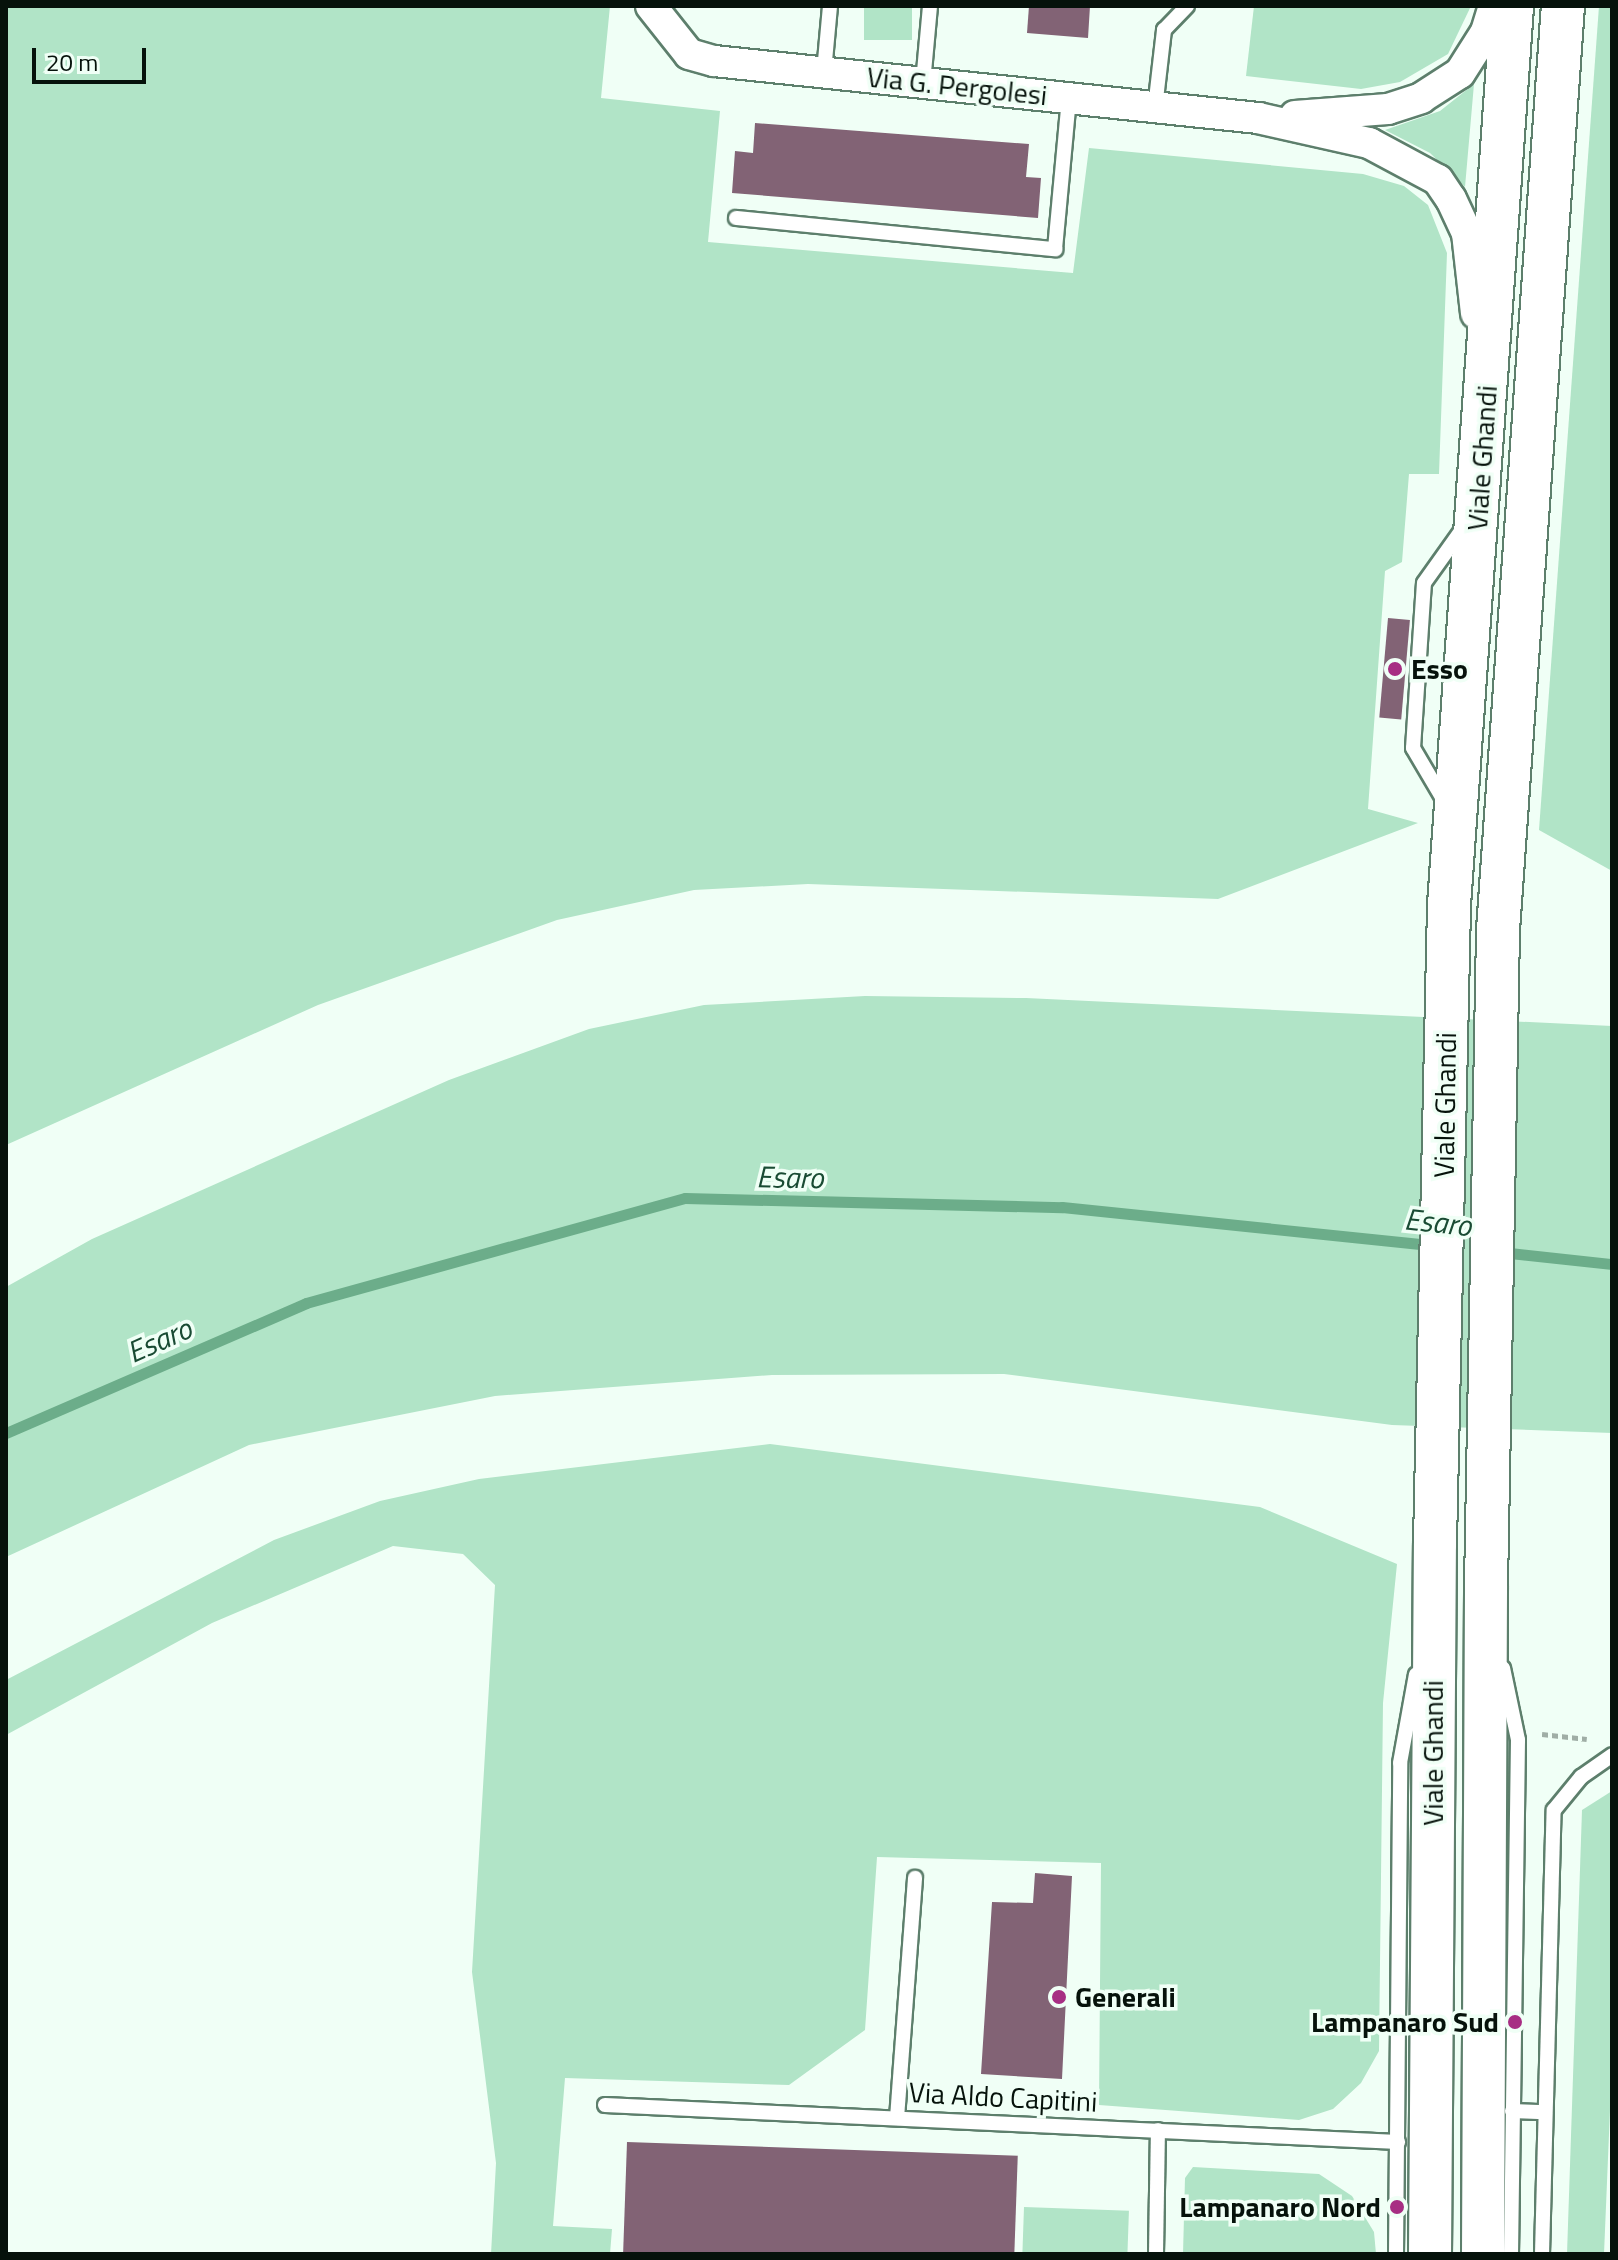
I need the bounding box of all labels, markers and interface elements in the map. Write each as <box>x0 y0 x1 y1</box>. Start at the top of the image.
scale bar <box>36 32 150 82</box>
text: 20 m <box>46 44 98 80</box>
street label: Via G. Pergolesi <box>865 60 1049 112</box>
street label: Viale Ghandi <box>1460 384 1504 532</box>
place label: Esso <box>1411 652 1468 686</box>
marker: Esso <box>1386 660 1404 678</box>
street label: Viale Ghandi <box>1427 1032 1463 1178</box>
water label: Esaro <box>756 1158 824 1196</box>
water label: Esaro <box>1403 1201 1473 1243</box>
water label: Esaro <box>121 1310 197 1370</box>
street label: Viale Ghandi <box>1416 1680 1450 1826</box>
place label: Generali <box>1075 1980 1176 2014</box>
marker: Generali <box>1050 1988 1068 2006</box>
place label: Lampanaro Sud <box>1311 2005 1499 2039</box>
marker: Lampanaro Sud <box>1506 2013 1524 2031</box>
street label: Via Aldo Capitini <box>908 2075 1098 2119</box>
place label: Lampanaro Nord <box>1179 2190 1381 2224</box>
marker: Lampanaro Nord <box>1388 2198 1406 2216</box>

